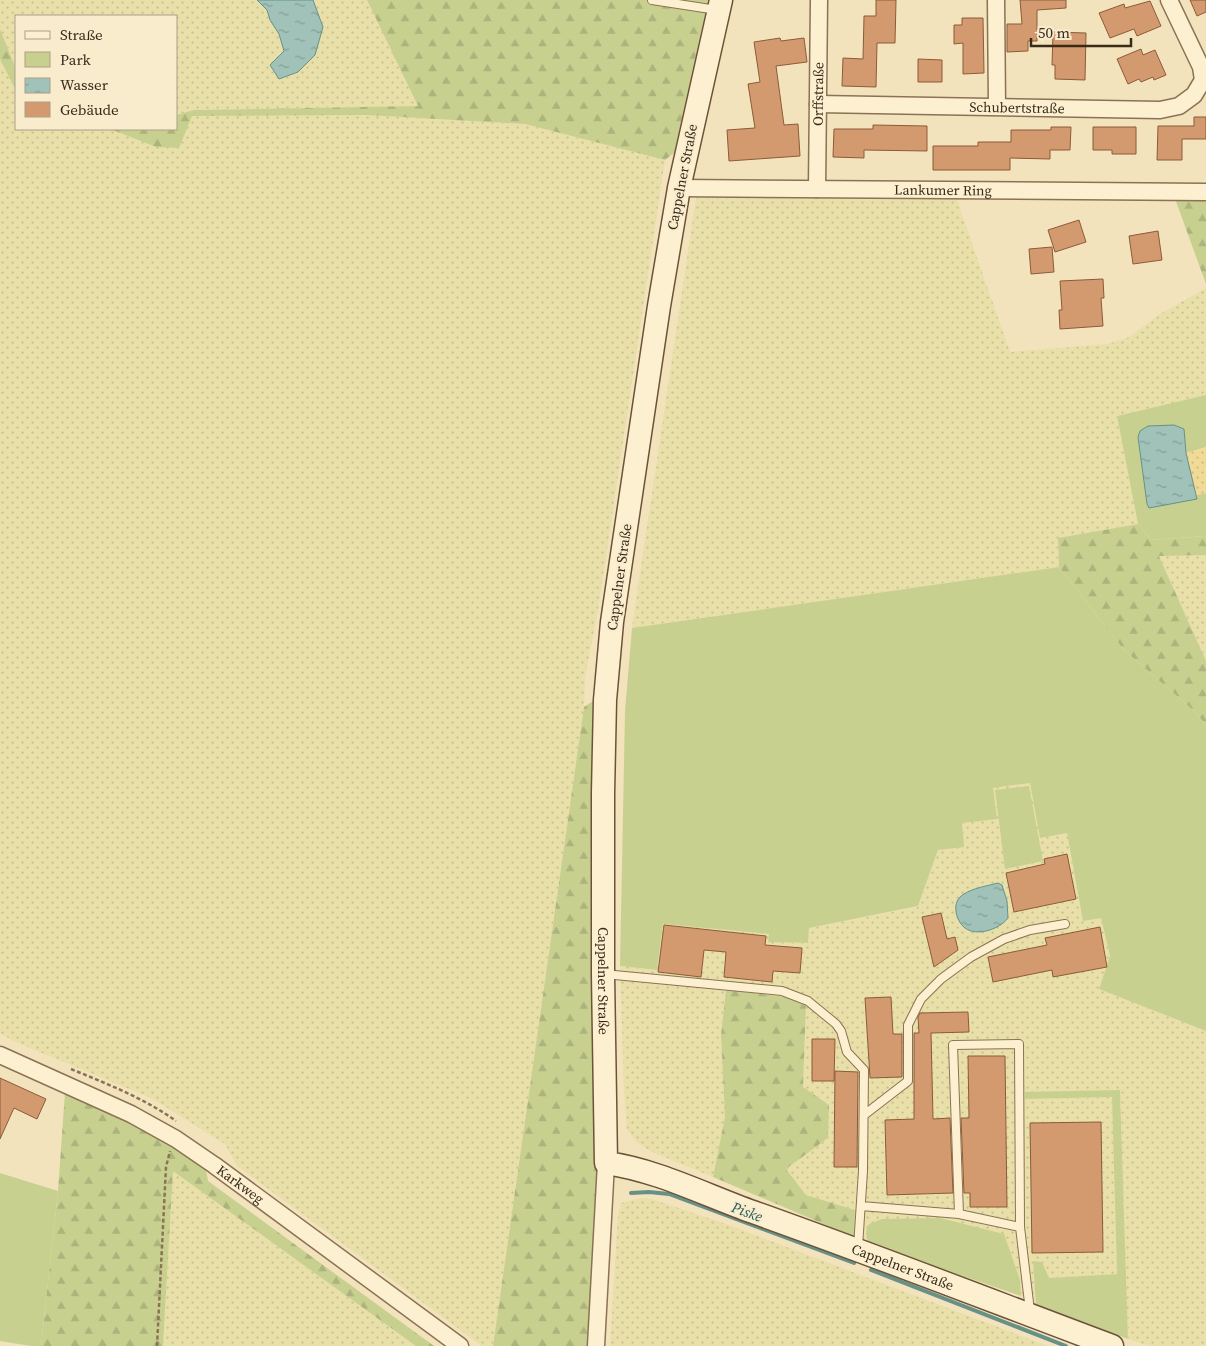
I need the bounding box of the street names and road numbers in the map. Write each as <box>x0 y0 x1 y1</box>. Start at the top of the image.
street label: Orffstraße <box>808 62 828 126</box>
street label: Schubertstraße <box>969 97 1065 118</box>
street label: Cappelner Straße <box>662 122 702 232</box>
street label: Lankumer Ring <box>894 180 992 200</box>
street label: Cappelner Straße <box>602 522 636 632</box>
street label: Cappelner Straße <box>593 927 614 1035</box>
street label: Karkweg <box>213 1160 268 1209</box>
street label: Cappelner Straße <box>849 1239 957 1295</box>

